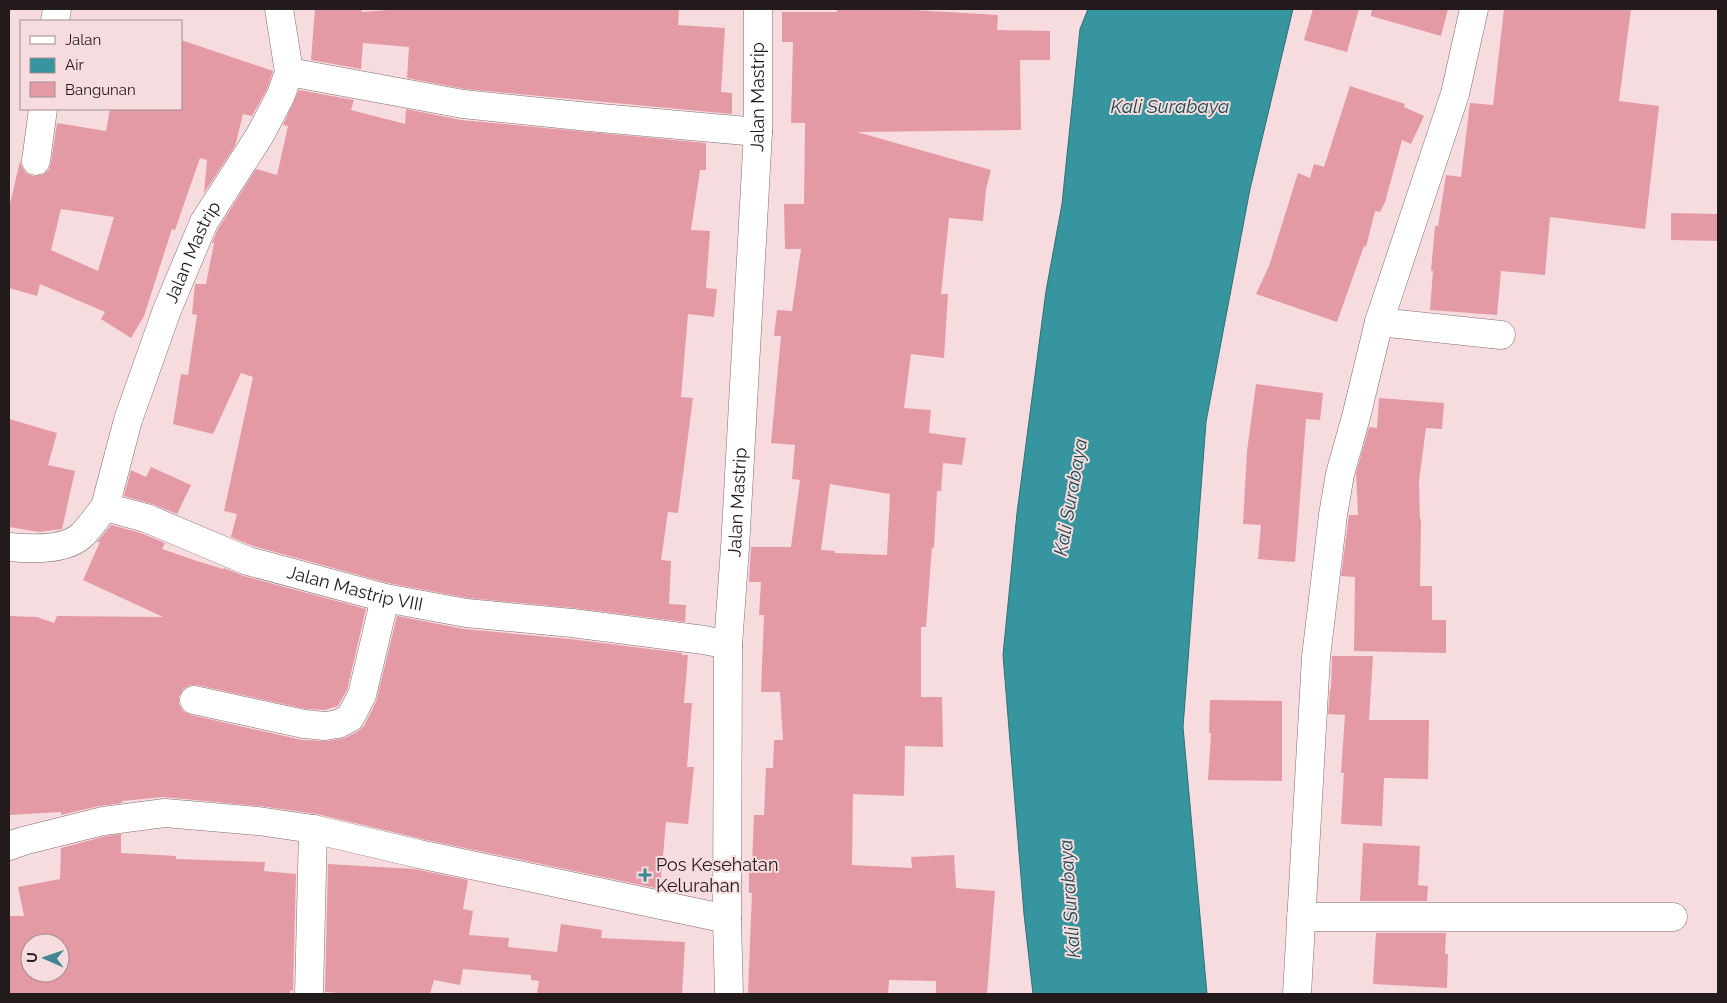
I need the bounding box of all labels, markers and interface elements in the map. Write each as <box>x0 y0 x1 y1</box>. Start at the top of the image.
legend <box>20 20 182 110</box>
text: Jalan <box>65 31 101 49</box>
street label: Jalan Mastrip <box>746 42 768 152</box>
text: Air <box>65 56 84 74</box>
text: Bangunan <box>65 81 136 99</box>
water label: Kali Surabaya <box>1111 95 1229 117</box>
street label: Jalan Mastrip <box>160 197 225 306</box>
water label: Kali Surabaya <box>1049 437 1091 557</box>
street label: Jalan Mastrip <box>723 447 751 558</box>
street label: Jalan Mastrip VIII <box>285 561 425 615</box>
water label: Kali Surabaya <box>1054 839 1084 959</box>
place label: Pos Kesehatan Kelurahan <box>656 854 778 896</box>
marker: Pos Kesehatan Kelurahan <box>638 868 652 882</box>
north arrow <box>20 933 70 983</box>
text: U <box>24 952 40 963</box>

